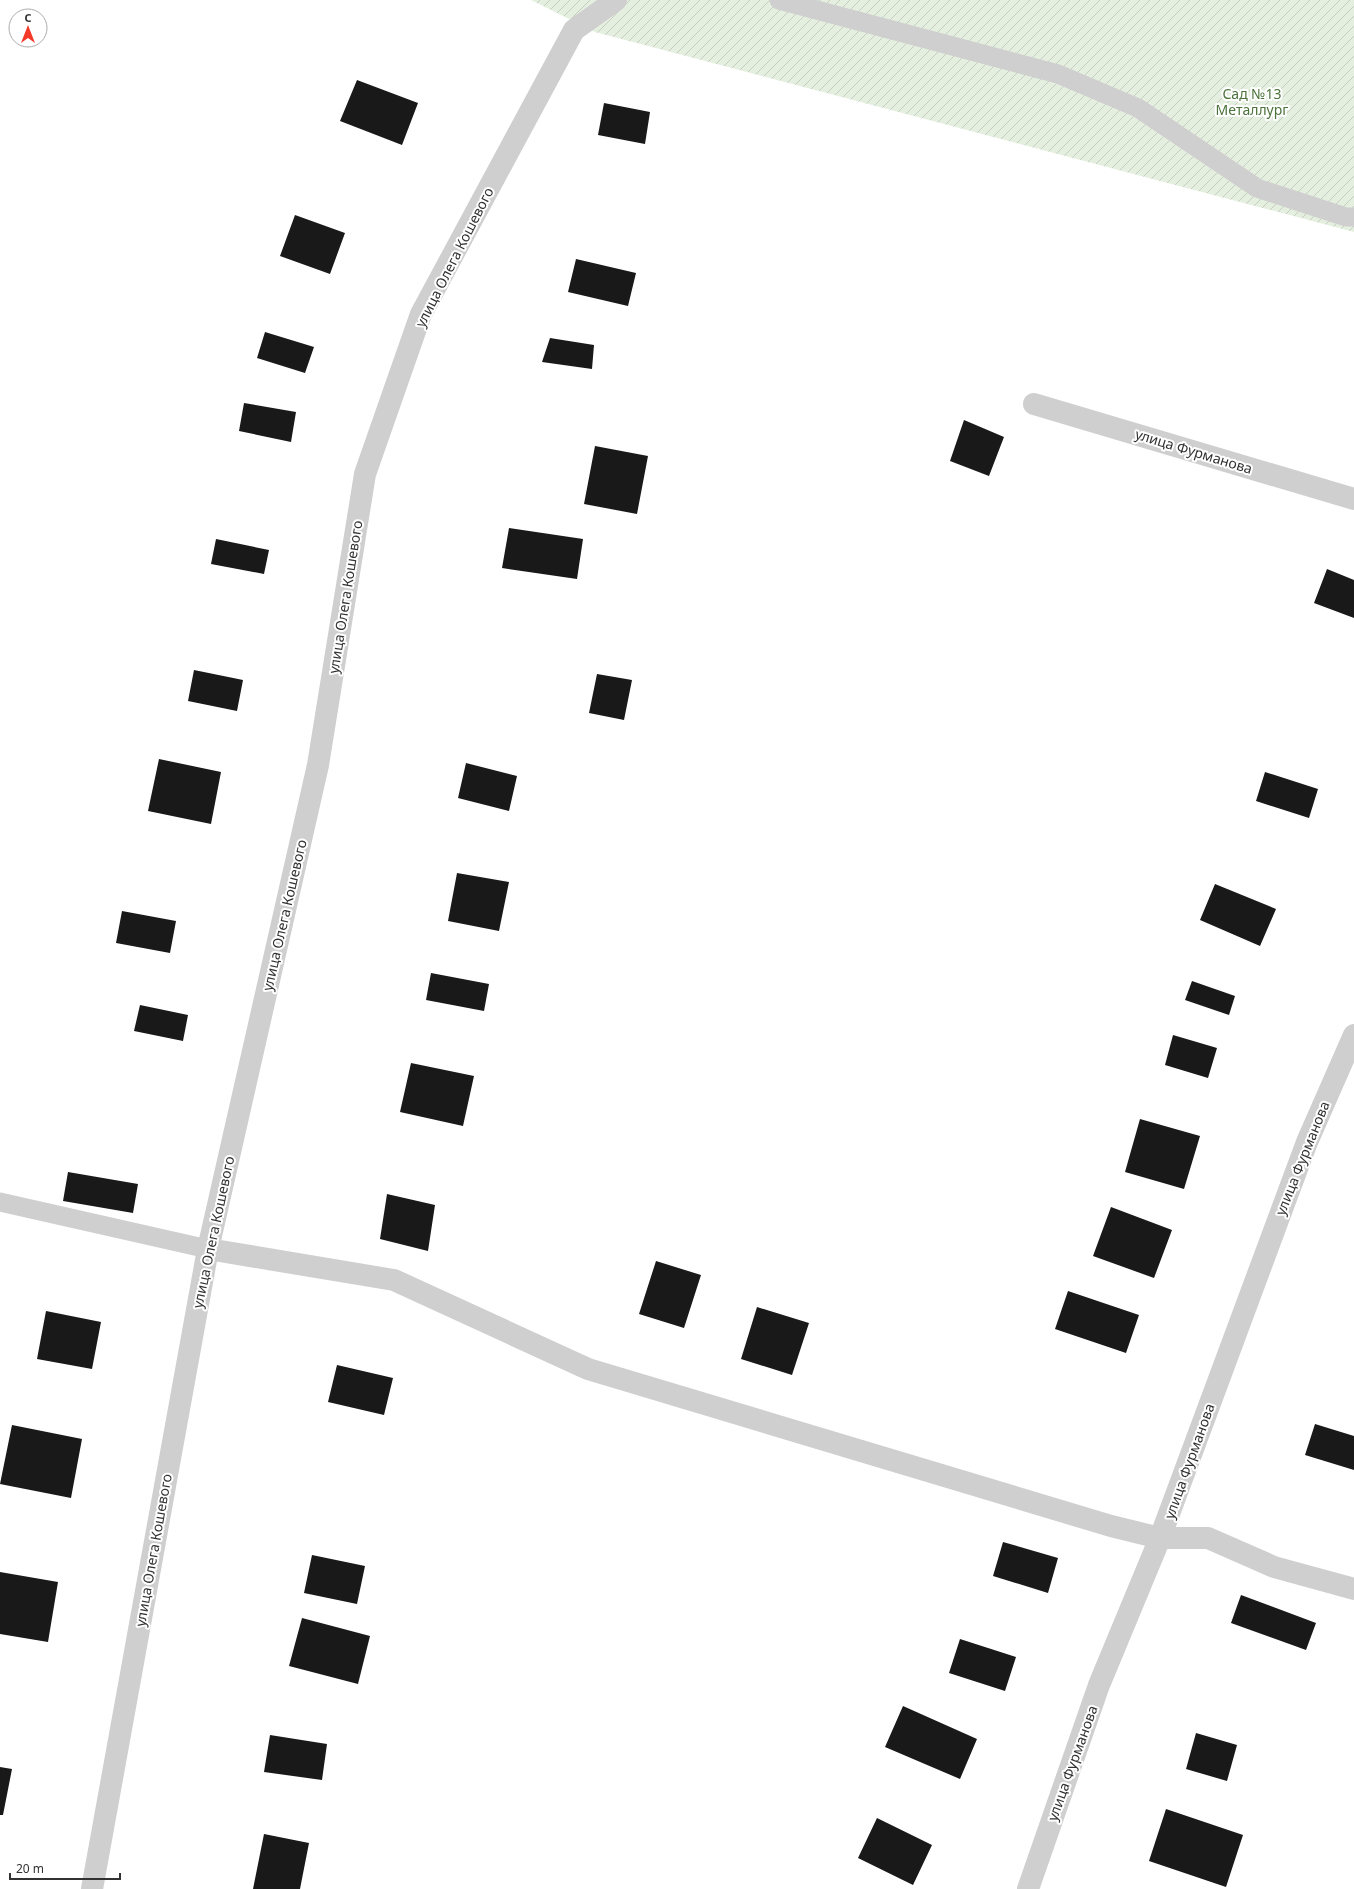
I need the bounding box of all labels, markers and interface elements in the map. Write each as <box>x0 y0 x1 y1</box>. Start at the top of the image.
north arrow <box>8 8 48 48</box>
text: С <box>24 10 32 25</box>
park label: Сад №13 Металлург <box>1216 84 1288 119</box>
street label: улица Олега Кошевого <box>410 184 498 330</box>
street label: улица Фурманова <box>1133 424 1255 478</box>
street label: улица Олега Кошевого <box>324 519 366 675</box>
street label: улица Олега Кошевого <box>257 837 311 993</box>
street label: улица Фурманова <box>1270 1098 1334 1218</box>
street label: улица Олега Кошевого <box>188 1154 238 1310</box>
street label: улица Фурманова <box>1159 1401 1219 1521</box>
street label: улица Олега Кошевого <box>130 1472 176 1628</box>
street label: улица Фурманова <box>1042 1703 1102 1823</box>
scale bar <box>10 1855 120 1881</box>
text: 20 m <box>16 1860 44 1877</box>

